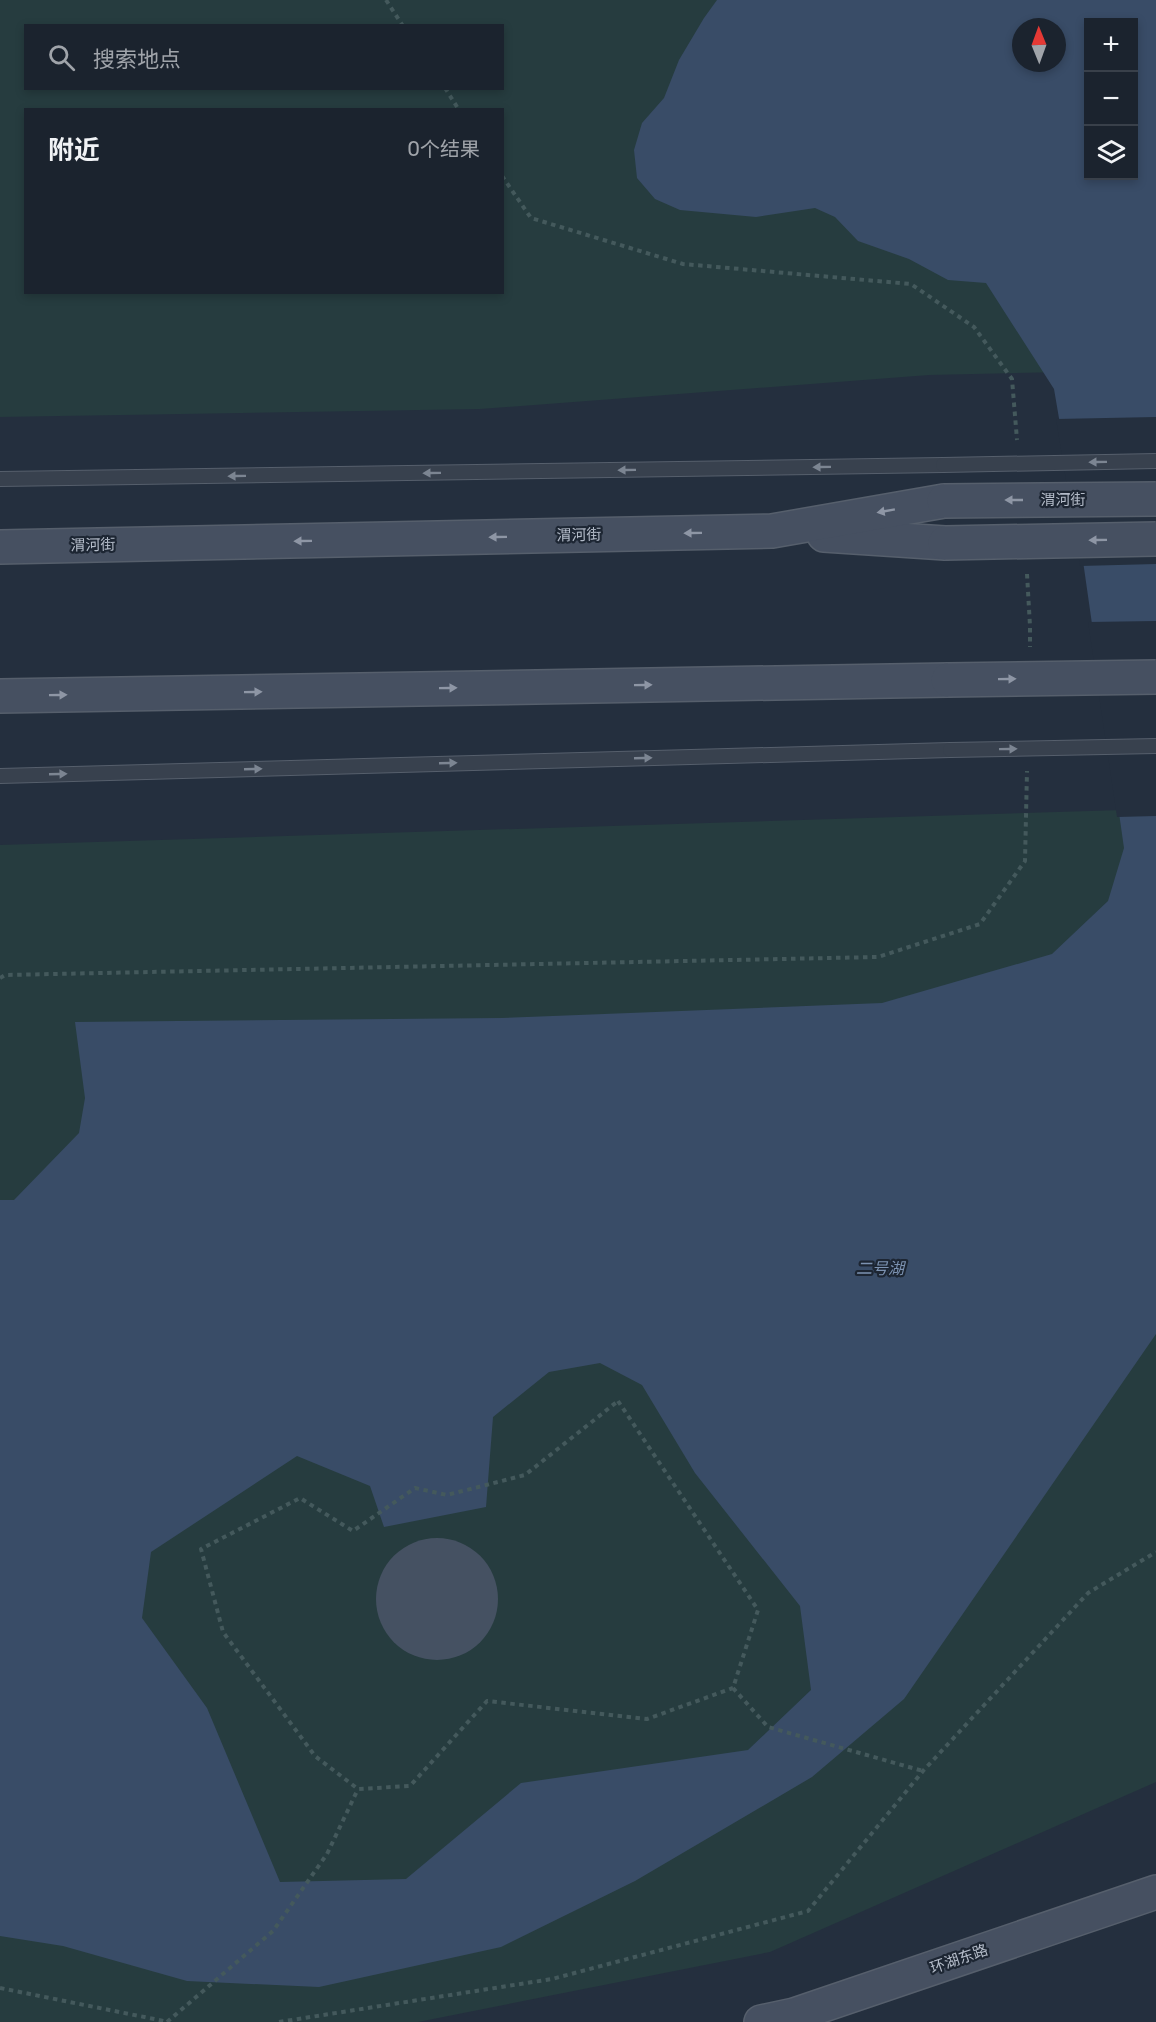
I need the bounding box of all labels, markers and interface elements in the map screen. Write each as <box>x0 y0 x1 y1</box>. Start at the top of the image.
north arrow <box>1012 18 1066 72</box>
map controls <box>1084 18 1138 180</box>
button: + <box>1084 18 1138 72</box>
search box <box>24 24 504 90</box>
icon: search <box>45 41 78 74</box>
text: 搜索地点 <box>93 46 181 73</box>
button: − <box>1084 72 1138 126</box>
button: layers <box>1084 126 1138 180</box>
text: 附近 <box>48 135 100 166</box>
text: 0个结果 <box>407 137 480 161</box>
one-way arrow <box>1088 458 1107 467</box>
one-way arrow <box>812 462 831 472</box>
one-way arrow <box>617 465 636 475</box>
one-way arrow <box>422 468 441 478</box>
one-way arrow <box>227 471 246 481</box>
street label: 渭河街 <box>1040 491 1086 509</box>
one-way arrow <box>1004 495 1023 505</box>
one-way arrow <box>877 507 896 516</box>
street label: 渭河街 <box>556 526 602 544</box>
one-way arrow <box>684 528 703 538</box>
one-way arrow <box>489 532 508 542</box>
one-way arrow <box>1088 535 1107 545</box>
street label: 渭河街 <box>70 536 116 554</box>
one-way arrow <box>294 536 313 546</box>
one-way arrow <box>997 674 1016 684</box>
one-way arrow <box>634 680 653 690</box>
one-way arrow <box>439 684 458 693</box>
one-way arrow <box>244 687 263 696</box>
one-way arrow <box>49 690 68 700</box>
one-way arrow <box>999 744 1018 753</box>
one-way arrow <box>634 753 653 763</box>
one-way arrow <box>439 759 458 768</box>
one-way arrow <box>244 764 263 773</box>
one-way arrow <box>49 769 68 779</box>
water label: 二号湖 <box>856 1259 907 1278</box>
street label: 环湖东路 <box>928 1941 990 1977</box>

